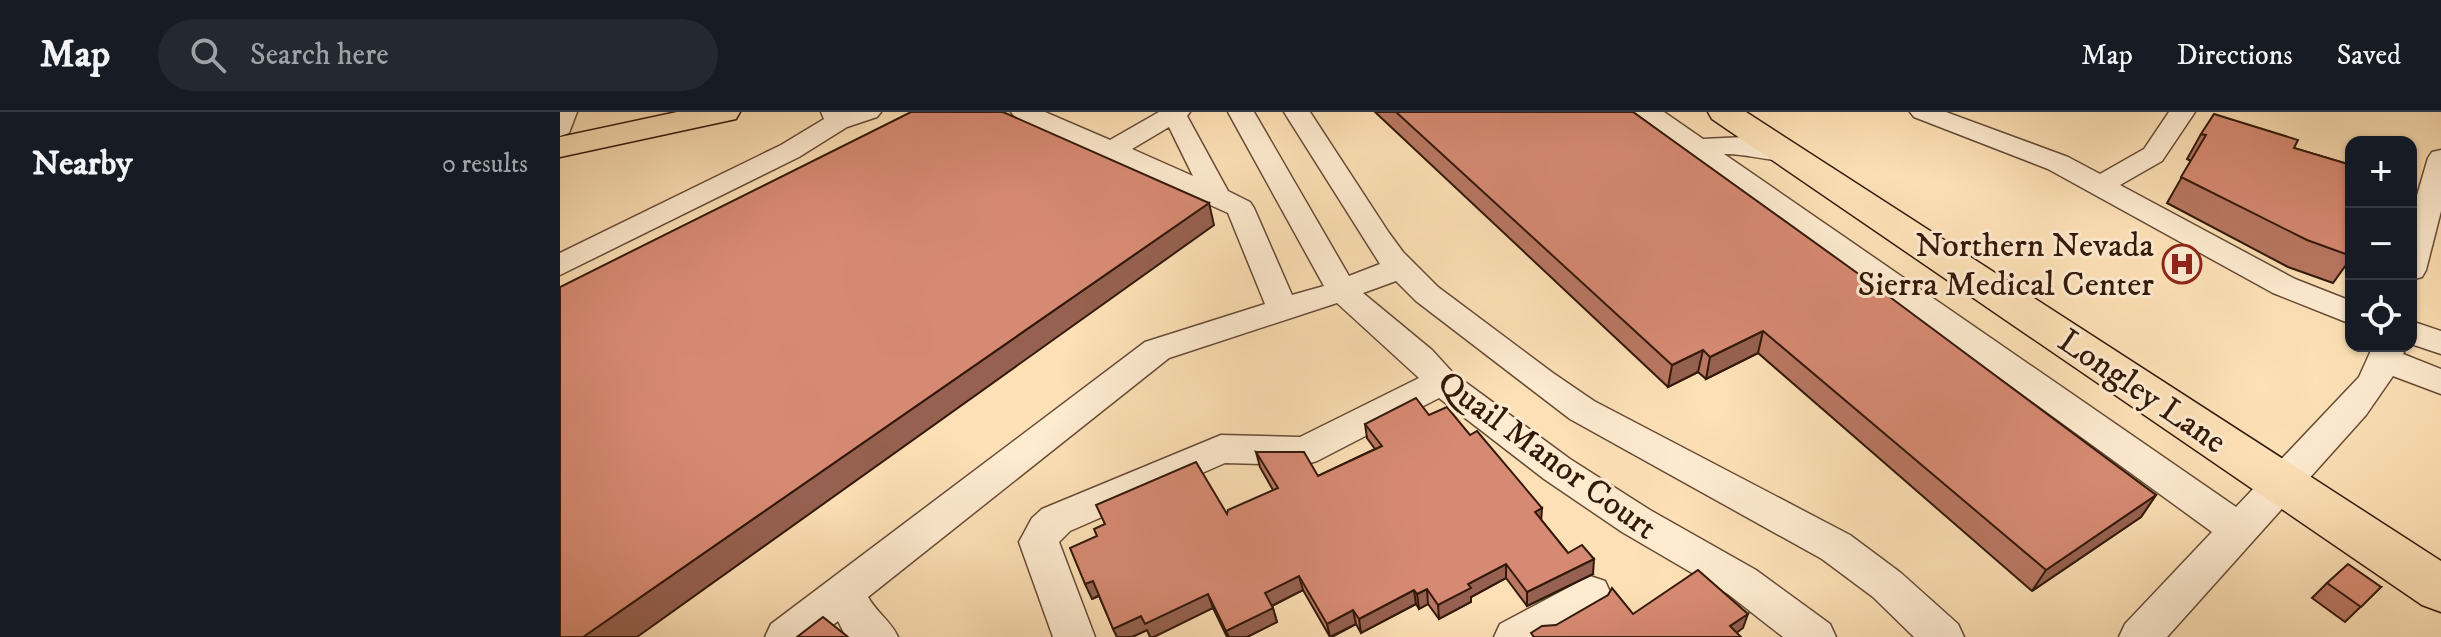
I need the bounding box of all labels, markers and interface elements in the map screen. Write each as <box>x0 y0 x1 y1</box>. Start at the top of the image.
search box <box>158 19 718 91</box>
text: Map <box>40 31 110 79</box>
icon: search <box>186 33 230 77</box>
text: Search here <box>250 37 389 74</box>
text: Map <box>2081 38 2133 73</box>
text: Directions <box>2177 38 2293 73</box>
text: Saved <box>2337 38 2401 73</box>
map controls <box>2345 136 2417 352</box>
button: + <box>2345 136 2417 208</box>
text: Nearby <box>32 143 133 185</box>
text: 0 results <box>442 148 528 181</box>
button: − <box>2345 208 2417 280</box>
place label: Northern Nevada Sierra Medical Center <box>1857 225 2155 306</box>
hospital icon: Northern Nevada Sierra Medical Center <box>2161 243 2203 285</box>
button: locate <box>2345 280 2417 352</box>
street label: Longley Lane <box>2050 320 2234 463</box>
street label: Quail Manor Court <box>1429 362 1665 549</box>

